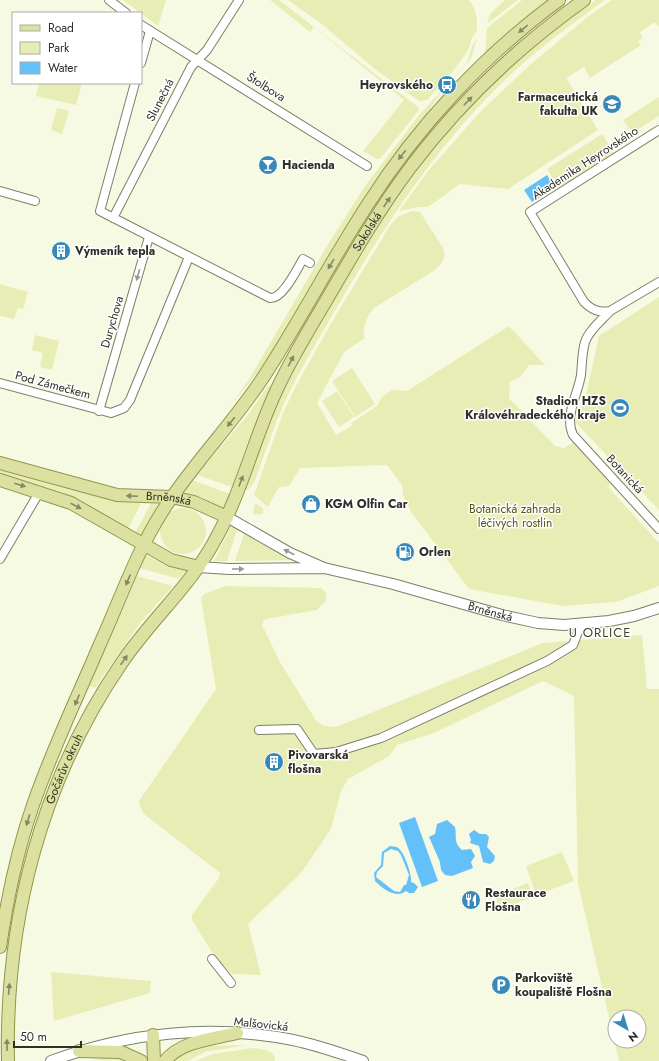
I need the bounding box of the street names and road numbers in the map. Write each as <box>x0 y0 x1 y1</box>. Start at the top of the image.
street label: Štolbova <box>243 68 289 106</box>
street label: Slunečná <box>142 75 179 125</box>
street label: Akademika Heyrovského <box>528 122 642 204</box>
street label: Sokolská <box>348 208 386 255</box>
street label: Durychova <box>96 294 128 350</box>
street label: Pod Zámečkem <box>13 366 93 404</box>
street label: Botanická <box>602 450 648 498</box>
street label: Brněnská <box>146 487 193 510</box>
street label: Brněnská <box>466 597 514 626</box>
street label: Gočárův okruh <box>41 730 87 807</box>
street label: Malšovická <box>233 1012 289 1036</box>

